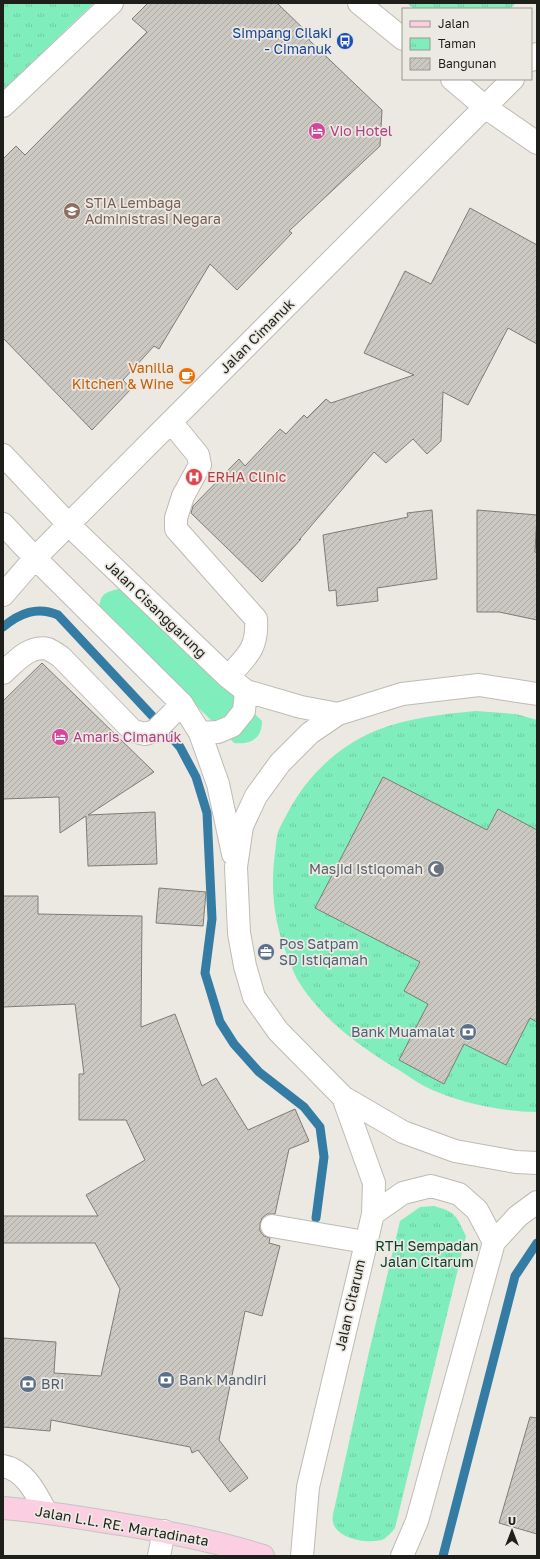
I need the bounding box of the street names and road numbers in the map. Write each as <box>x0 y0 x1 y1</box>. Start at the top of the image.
street label: Jalan Cimanuk <box>216 295 298 377</box>
street label: Jalan Cisanggarung <box>102 556 210 661</box>
street label: Jalan Citarum <box>331 1258 368 1352</box>
street label: Jalan L.L. RE. Martadinata <box>34 1502 210 1549</box>

